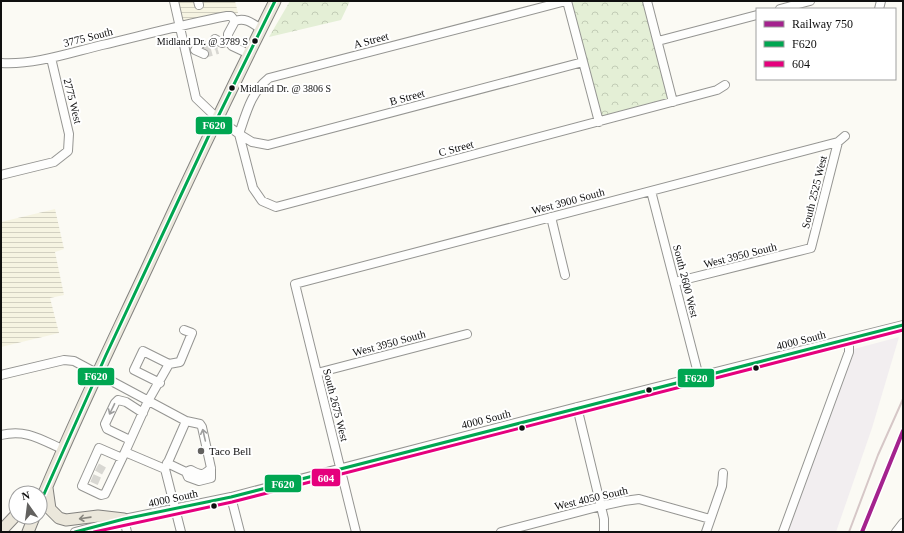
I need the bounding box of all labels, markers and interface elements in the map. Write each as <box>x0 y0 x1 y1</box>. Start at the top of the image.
legend <box>756 8 896 80</box>
text: Railway 750 <box>792 17 853 31</box>
street label: 3775 South <box>62 25 114 49</box>
street label: A Street <box>352 30 390 50</box>
place label: Midland Dr. @ 3789 S <box>157 36 248 47</box>
marker: Midland Dr. @ 3789 S <box>250 36 260 46</box>
text: F620 <box>792 37 817 51</box>
text: 604 <box>792 57 810 71</box>
street label: 2775 West <box>62 77 84 125</box>
marker: Midland Dr. @ 3806 S <box>227 83 237 93</box>
place label: Midland Dr. @ 3806 S <box>240 83 331 94</box>
street label: B Street <box>388 87 426 107</box>
line badge: F620 <box>195 116 233 135</box>
text: F620 <box>202 119 226 131</box>
street label: C Street <box>437 138 475 158</box>
street label: South 2525 West <box>799 154 829 230</box>
street label: West 3900 South <box>530 185 606 216</box>
street label: West 3950 South <box>702 240 778 270</box>
street label: South 2600 West <box>671 243 701 319</box>
street label: West 3950 South <box>351 327 427 358</box>
street label: 4000 South <box>775 328 827 352</box>
unlabelled marker <box>751 363 761 373</box>
line badge: F620 <box>77 367 115 386</box>
street label: South 2675 West <box>321 367 351 443</box>
line badge: F620 <box>677 368 715 388</box>
text: F620 <box>84 370 108 382</box>
text: F620 <box>684 372 708 384</box>
unlabelled marker <box>644 385 654 395</box>
one-way arrow <box>108 403 115 415</box>
street label: 4000 South <box>460 407 512 431</box>
unlabelled marker <box>517 423 527 433</box>
one-way arrow <box>200 429 207 442</box>
place label: Taco Bell <box>209 445 251 457</box>
marker: Taco Bell <box>196 446 206 456</box>
line badge: 604 <box>311 468 341 487</box>
text: 604 <box>318 472 335 484</box>
line badge: F620 <box>264 474 302 493</box>
text: F620 <box>271 478 295 490</box>
street label: West 4050 South <box>553 484 629 512</box>
north arrow <box>8 485 48 525</box>
street label: 4000 South <box>147 487 199 509</box>
text: N <box>20 489 31 502</box>
unlabelled marker <box>209 501 219 511</box>
one-way arrow <box>79 514 92 522</box>

